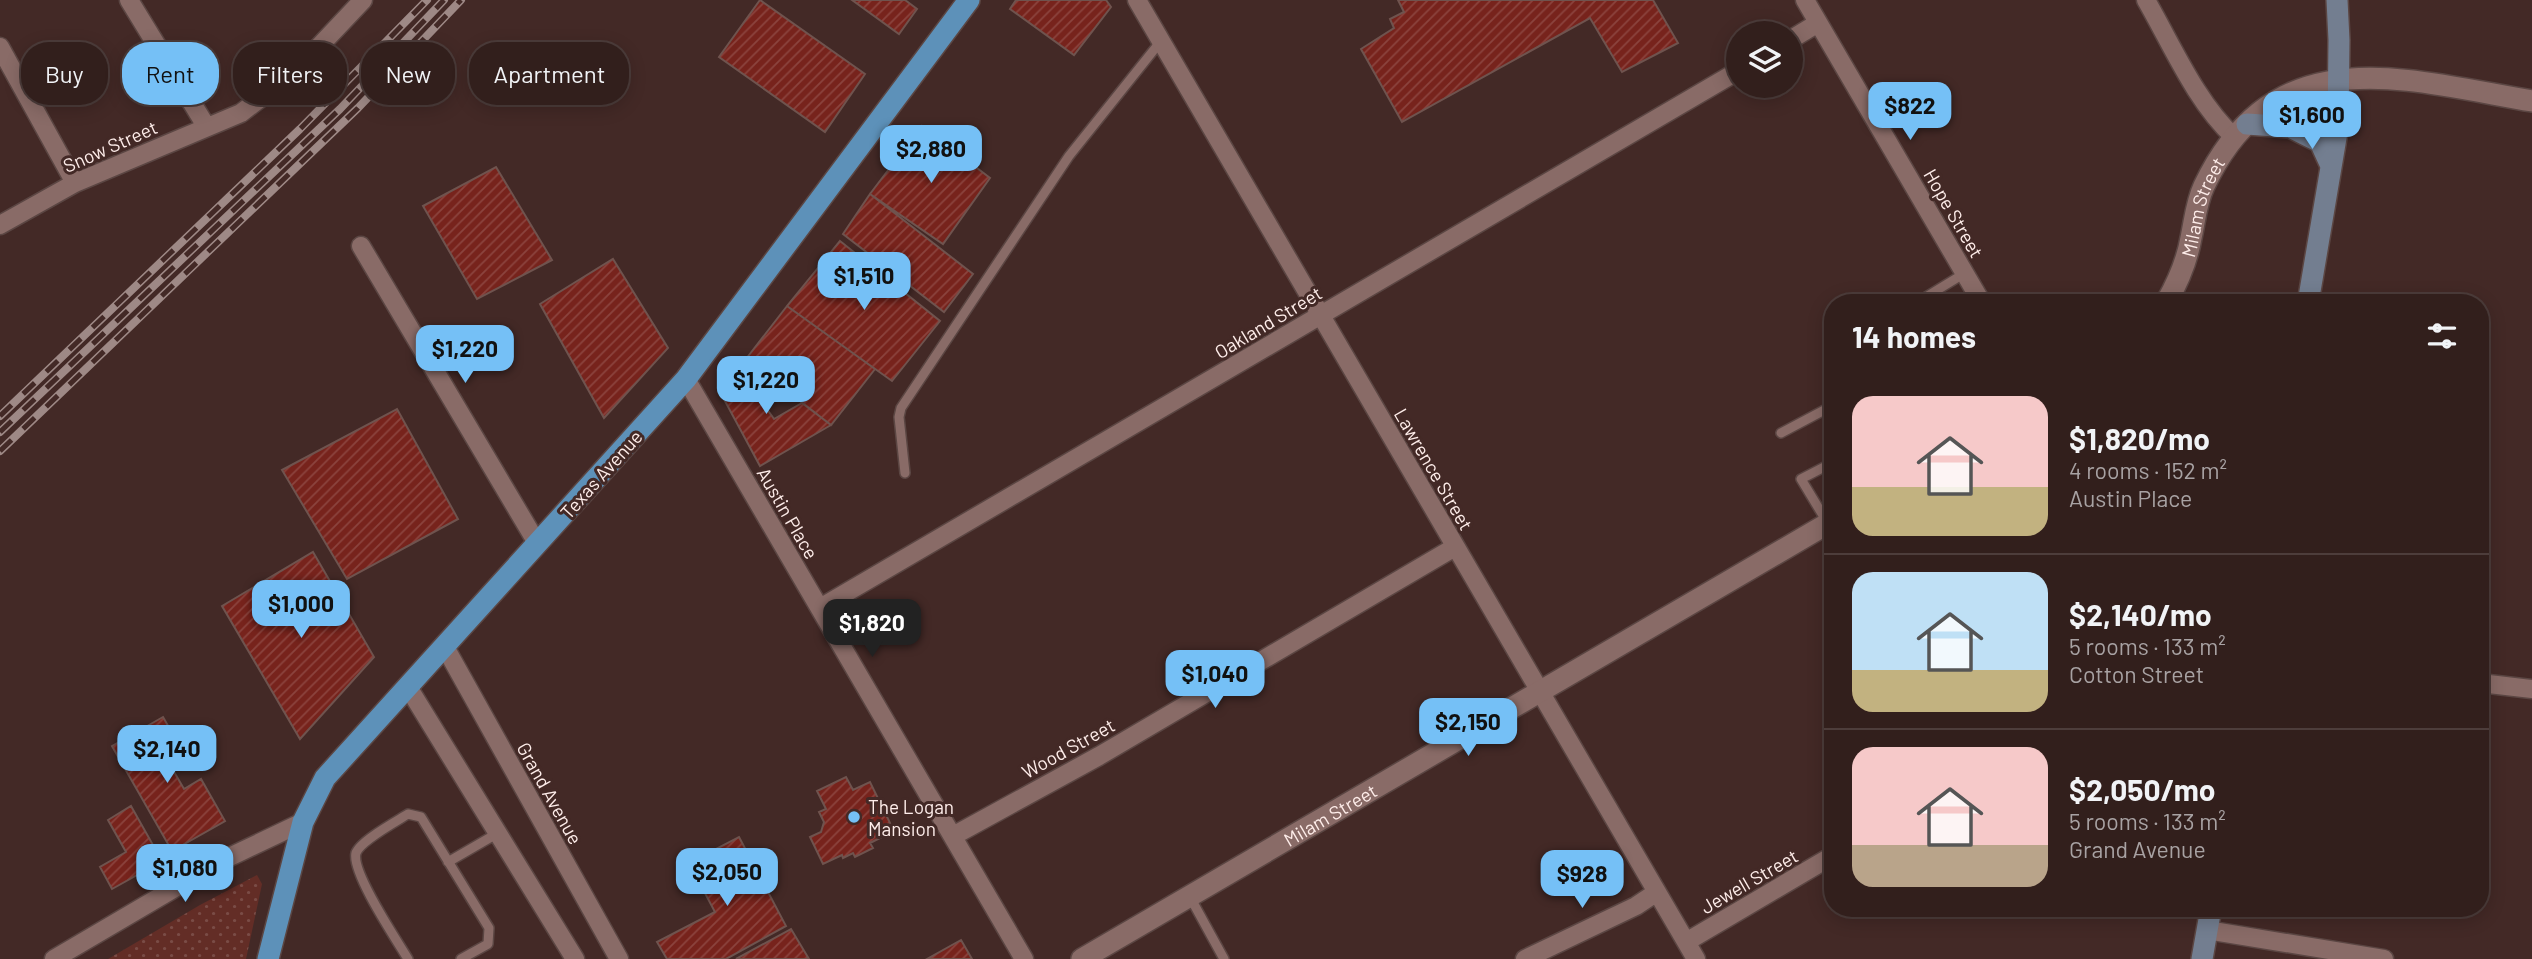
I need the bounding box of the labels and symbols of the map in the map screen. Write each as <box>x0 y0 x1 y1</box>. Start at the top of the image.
pin: $822 <box>1869 82 1951 142</box>
pin: $1,600 <box>2255 92 2369 151</box>
street label: Snow Street <box>59 115 161 177</box>
pin: $2,880 <box>874 125 988 185</box>
street label: Milam Street <box>2176 153 2229 259</box>
street label: Hope Street <box>1919 164 1989 262</box>
pin: $1,510 <box>807 252 921 312</box>
street label: Oakland Street <box>1210 281 1326 363</box>
pin: $1,220 <box>408 326 522 385</box>
pin: $1,220 <box>709 356 823 416</box>
street label: Lawrence Street <box>1390 404 1478 534</box>
street label: Texas Avenue <box>555 425 647 523</box>
street label: Austin Place <box>753 463 823 563</box>
pin: $1,000 <box>244 580 358 640</box>
pin: $1,820 <box>815 600 929 659</box>
pin: $1,040 <box>1158 650 1272 710</box>
pin: $2,150 <box>1411 698 1525 758</box>
street label: Wood Street <box>1018 713 1118 783</box>
pin: $2,140 <box>110 726 224 785</box>
street label: Grand Avenue <box>513 738 587 848</box>
street label: Milam Street <box>1279 778 1381 850</box>
place label: The Logan Mansion <box>868 795 954 840</box>
marker: The Logan Mansion <box>846 809 862 825</box>
pin: $1,080 <box>128 844 242 904</box>
street label: Jewell Street <box>1696 844 1802 918</box>
pin: $2,050 <box>670 848 784 908</box>
pin: $928 <box>1541 850 1623 910</box>

